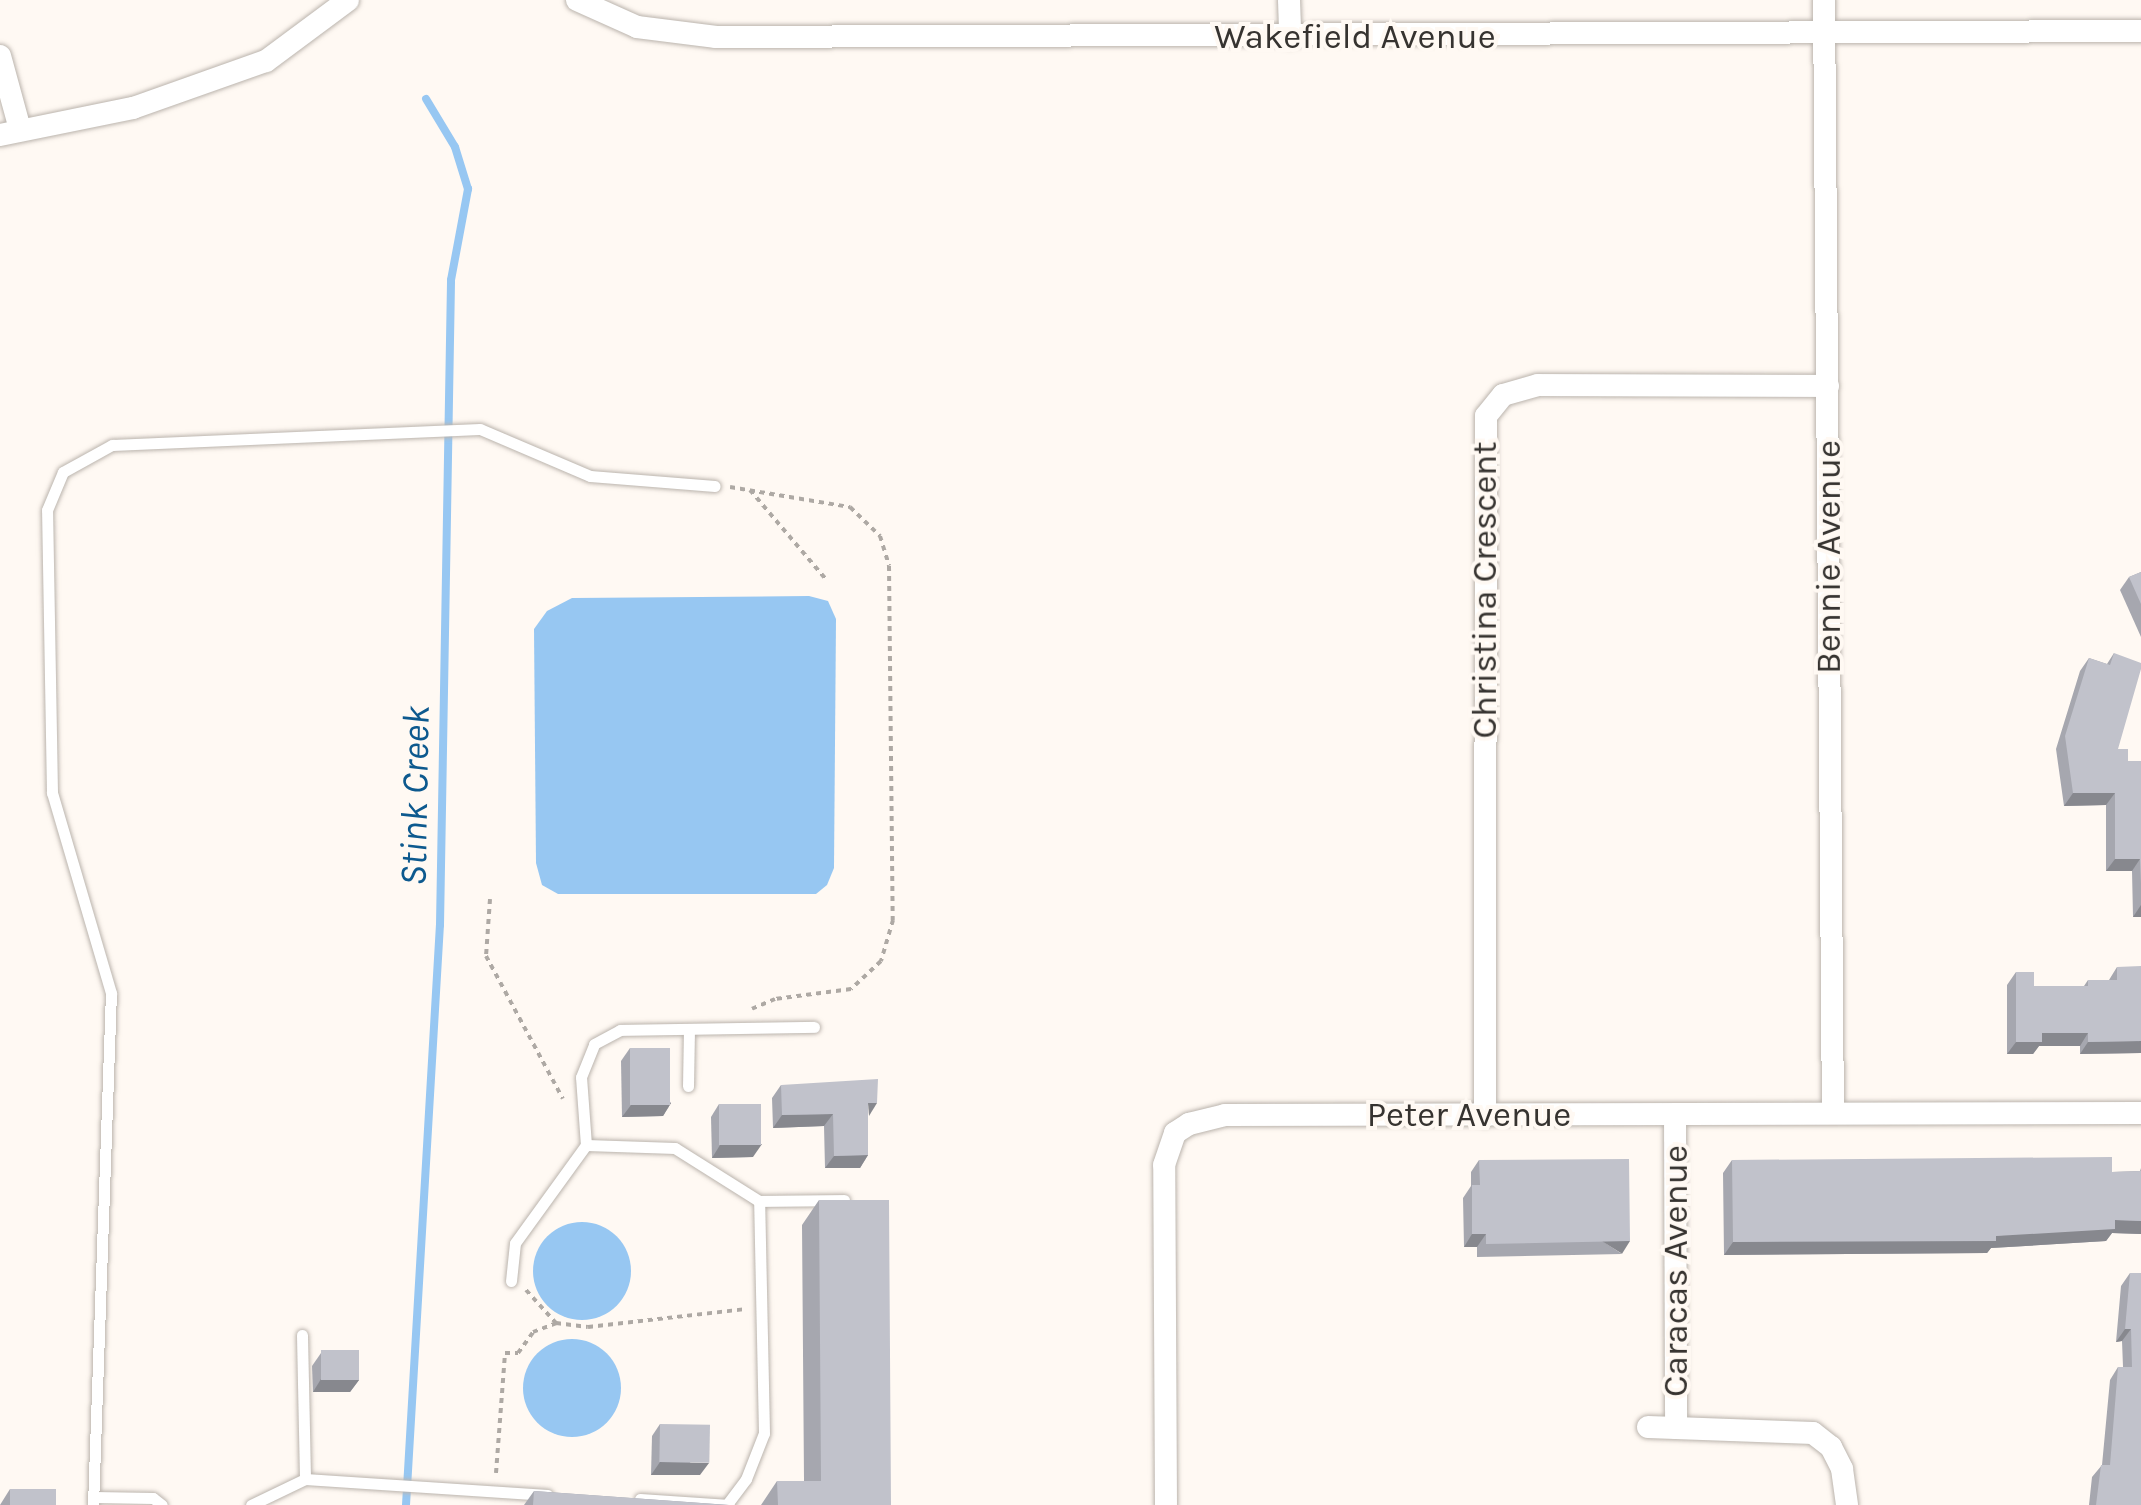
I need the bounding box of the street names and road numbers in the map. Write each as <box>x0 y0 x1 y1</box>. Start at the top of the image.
street label: Wakefield Avenue <box>1214 16 1496 58</box>
street label: Bennie Avenue <box>1808 440 1850 674</box>
street label: Christina Crescent <box>1464 441 1506 739</box>
street label: Peter Avenue <box>1367 1094 1571 1136</box>
street label: Caracas Avenue <box>1655 1145 1697 1397</box>

